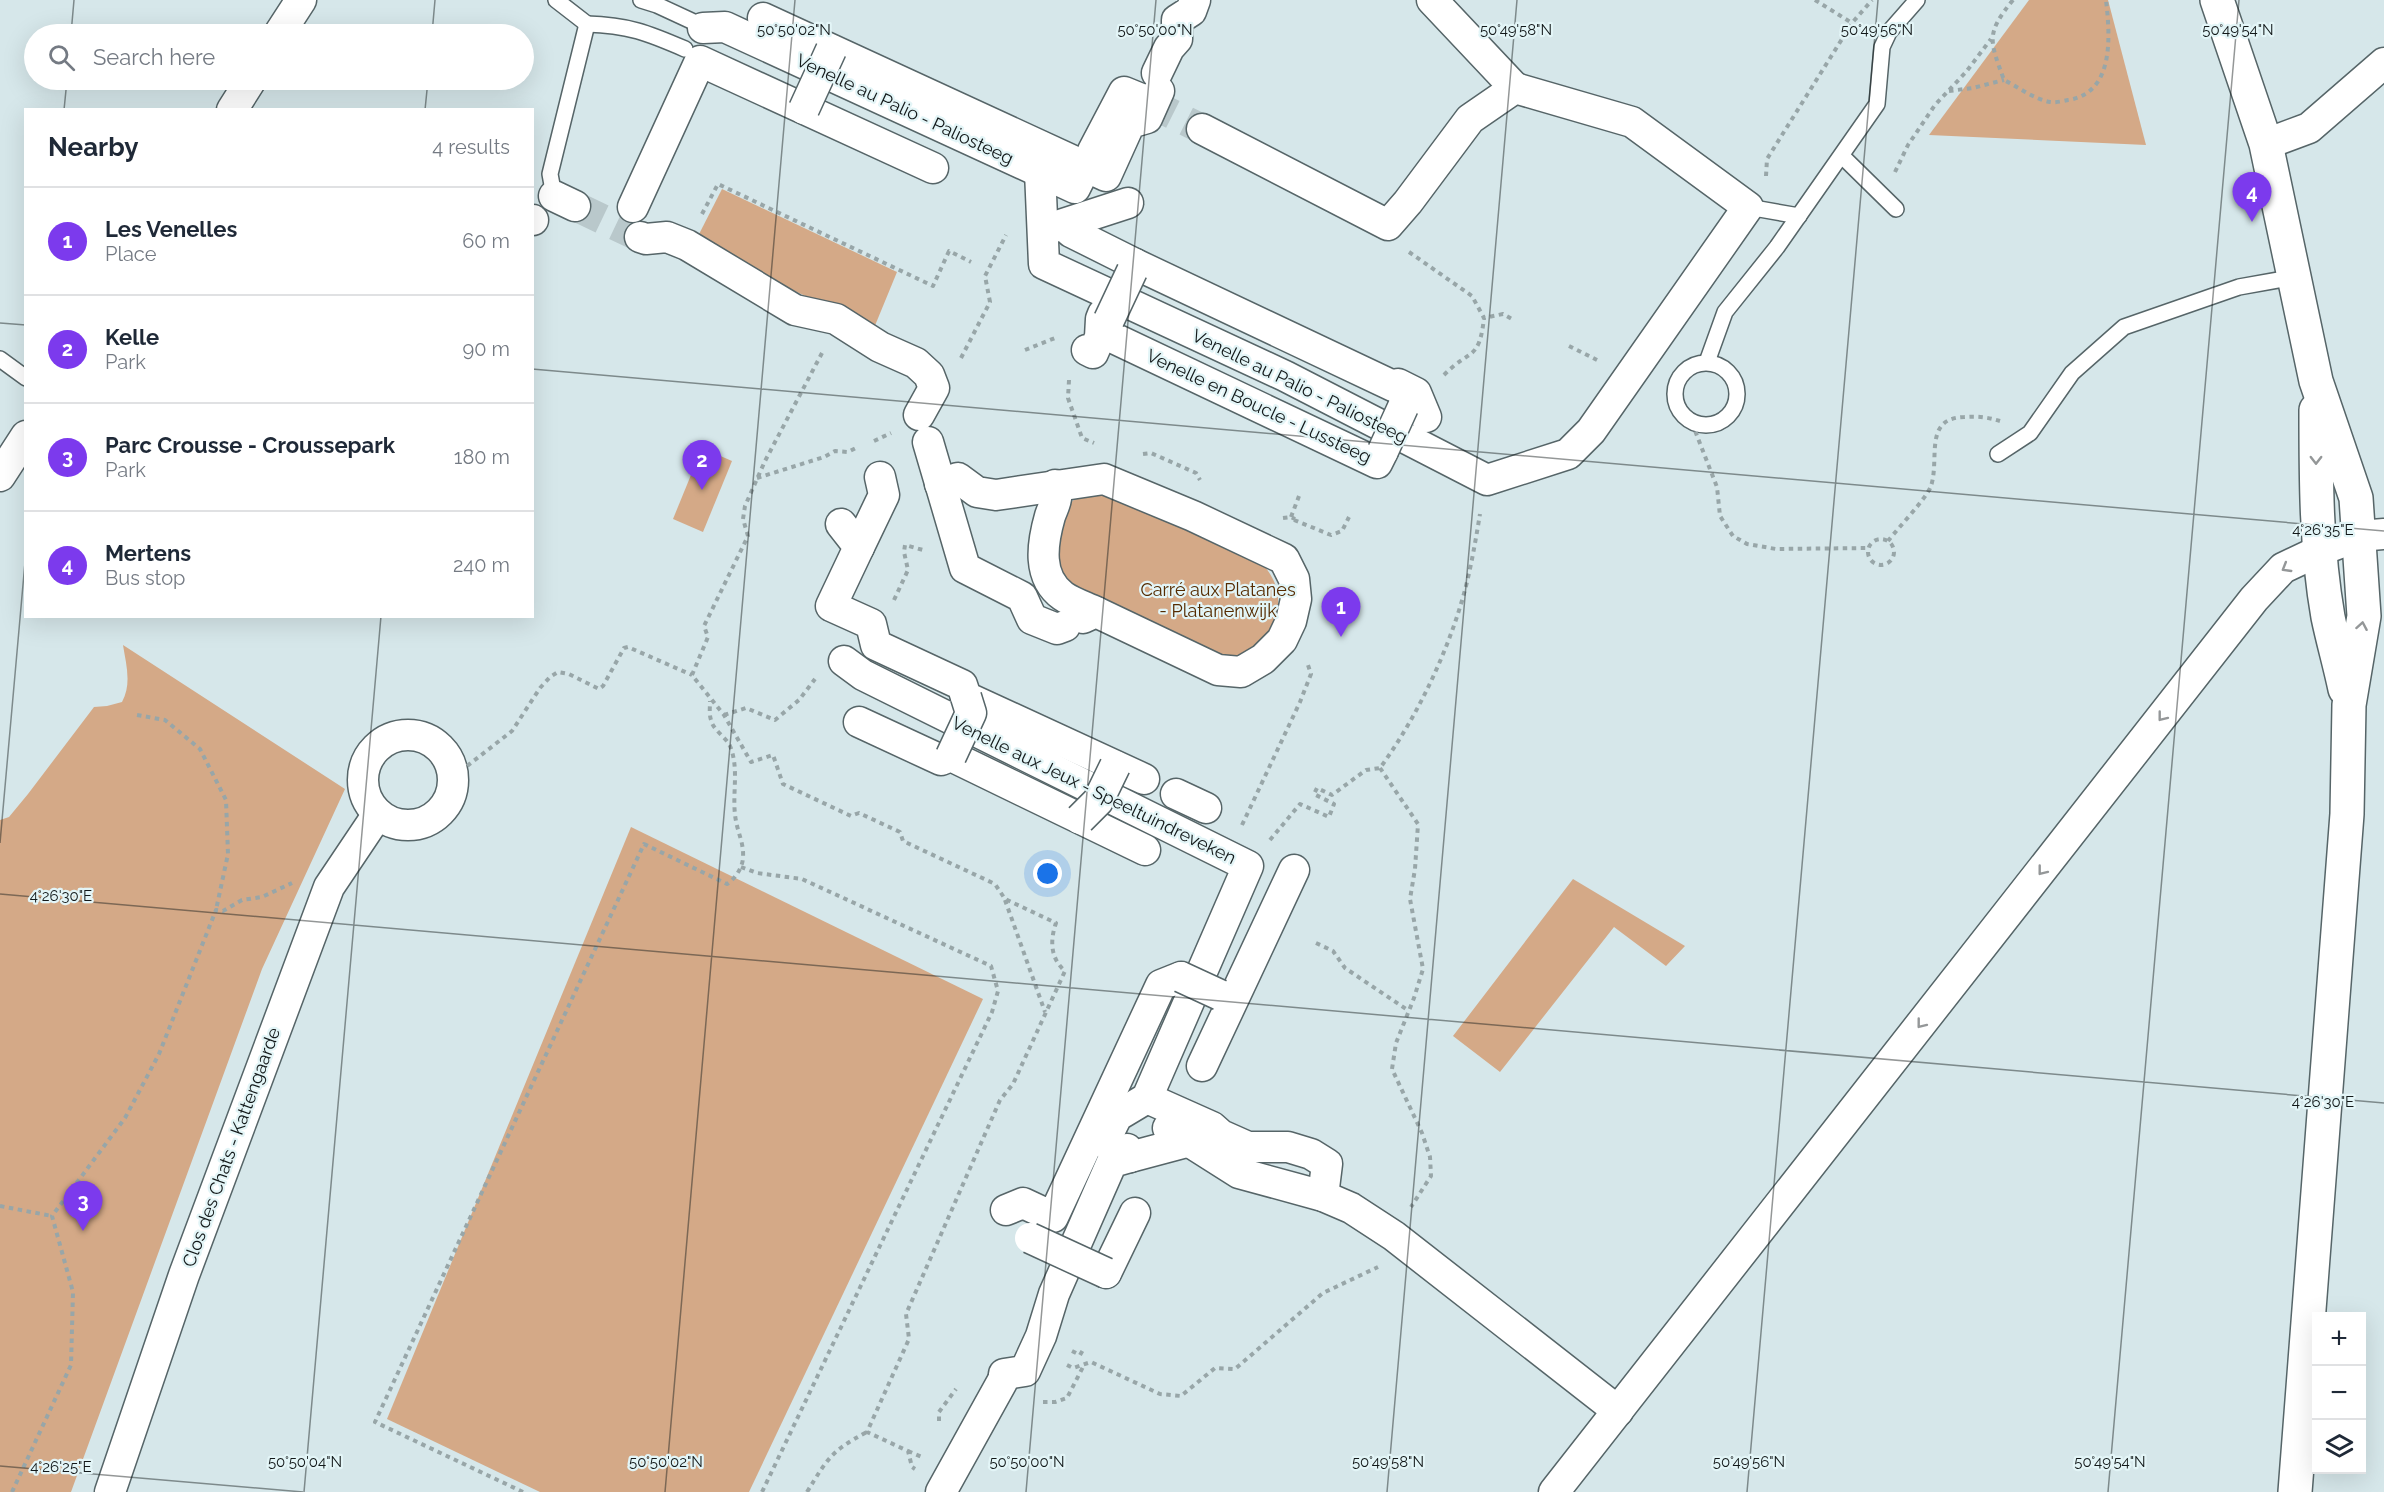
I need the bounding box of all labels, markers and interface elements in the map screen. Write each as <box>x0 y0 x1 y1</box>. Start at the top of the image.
text: 50°50'02"N <box>757 21 831 39</box>
text: 50°50'00"N <box>1117 21 1193 39</box>
text: 50°49'58"N <box>1480 21 1552 39</box>
text: 50°49'56"N <box>1841 21 1913 39</box>
text: 50°49'54"N <box>2202 21 2274 39</box>
search box <box>24 24 534 90</box>
icon: search <box>45 41 78 74</box>
text: Search here <box>93 44 215 70</box>
street label: Venelle au Palio - Paliosteeg <box>793 49 1017 169</box>
text: Nearby <box>48 132 138 162</box>
text: 4 results <box>432 135 510 159</box>
pin: 4 <box>2232 172 2272 222</box>
text: Les Venelles <box>105 216 237 242</box>
text: 1 <box>63 229 72 253</box>
text: 60 m <box>462 229 510 253</box>
text: Place <box>105 242 156 266</box>
text: Kelle <box>105 324 159 350</box>
street label: Venelle au Palio - Paliosteeg <box>1189 325 1411 447</box>
text: 2 <box>62 337 73 361</box>
text: 90 m <box>463 337 510 361</box>
street label: Venelle en Boucle - Lussteeg <box>1143 345 1375 467</box>
text: Park <box>105 350 146 374</box>
text: Parc Crousse - Croussepark <box>105 432 395 458</box>
pin: 2 <box>682 440 722 490</box>
text: 3 <box>62 445 73 469</box>
text: 180 m <box>454 445 510 469</box>
one-way arrow <box>2310 456 2322 465</box>
text: Park <box>105 458 146 482</box>
text: 4°26'35"E <box>2292 521 2354 539</box>
text: Mertens <box>105 540 191 566</box>
text: 4 <box>62 553 73 577</box>
text: 240 m <box>453 553 510 577</box>
one-way arrow <box>2282 561 2292 572</box>
text: Bus stop <box>105 566 185 590</box>
park label: Carré aux Platanes - Platanenwijk <box>1140 579 1296 621</box>
pin: 1 <box>1322 588 1360 637</box>
one-way arrow <box>2356 622 2368 631</box>
one-way arrow <box>2158 710 2169 721</box>
street label: Venelle aux Jeux - Speeltuindreveken <box>948 712 1240 868</box>
your location <box>1033 859 1062 888</box>
one-way arrow <box>2038 864 2049 875</box>
text: 4°26'30"E <box>30 887 92 905</box>
one-way arrow <box>1918 1017 1929 1028</box>
street label: Clos des Chats - Kattengaarde <box>178 1024 284 1270</box>
text: 4°26'30"E <box>2292 1093 2354 1111</box>
pin: 3 <box>64 1182 103 1231</box>
map controls <box>2312 1312 2366 1474</box>
button: + <box>2312 1312 2366 1366</box>
button: − <box>2312 1366 2366 1420</box>
button: layers <box>2312 1420 2366 1474</box>
text: 50°50'04"N <box>268 1453 342 1471</box>
text: 50°50'02"N <box>629 1453 703 1471</box>
text: 50°50'00"N <box>989 1453 1065 1471</box>
text: 50°49'58"N <box>1352 1453 1424 1471</box>
text: 50°49'56"N <box>1713 1453 1785 1471</box>
text: 50°49'54"N <box>2074 1453 2146 1471</box>
text: 4°26'25"E <box>30 1458 92 1476</box>

